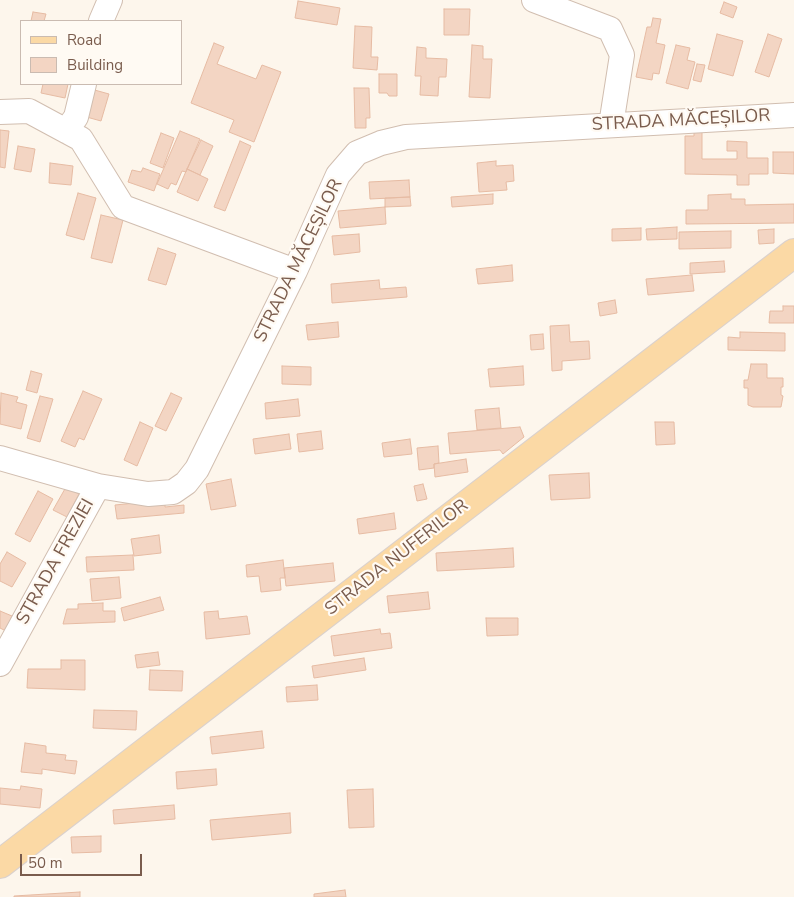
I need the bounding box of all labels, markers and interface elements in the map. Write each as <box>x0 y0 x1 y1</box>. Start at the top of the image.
legend <box>20 20 182 85</box>
text: Road <box>67 30 102 50</box>
text: Building <box>67 55 123 75</box>
street label: STRADA MĂCEȘILOR <box>591 106 771 136</box>
street label: STRADA MĂCEȘILOR <box>250 176 348 346</box>
street label: STRADA FREZIEI <box>13 495 99 629</box>
street label: STRADA NUFERILOR <box>321 495 473 621</box>
scale bar <box>22 844 145 876</box>
text: 50 m <box>28 853 63 873</box>

